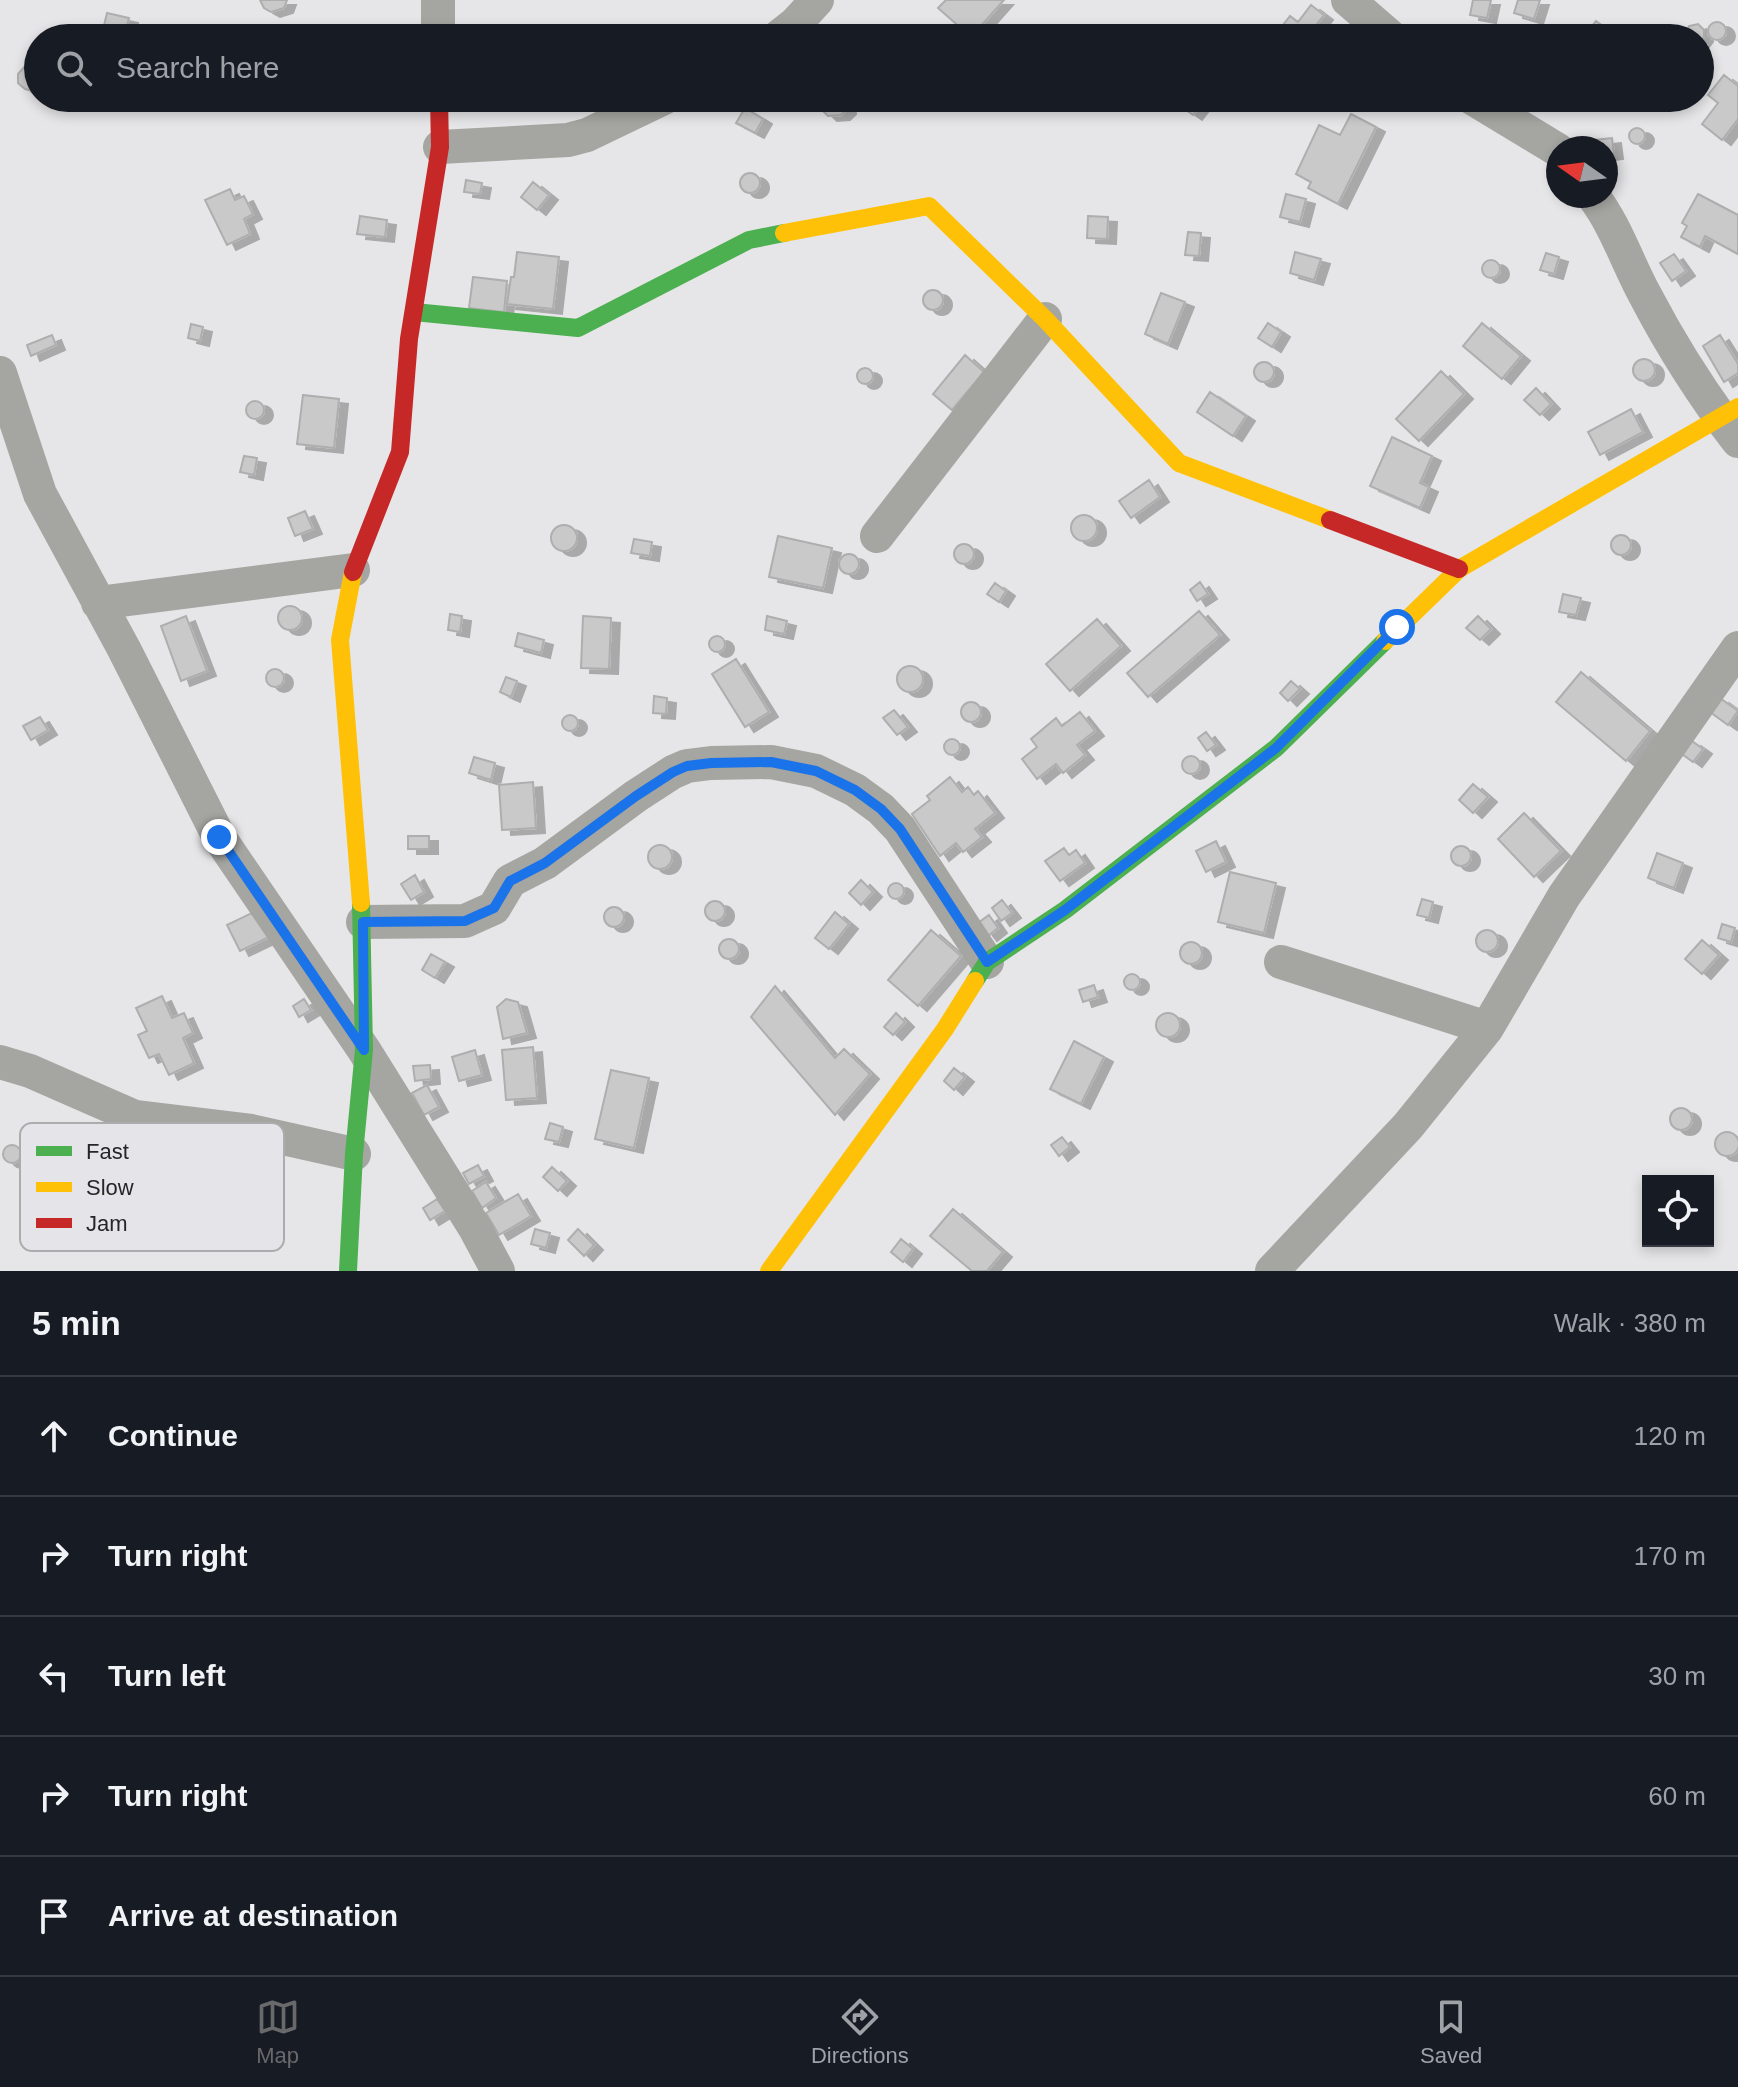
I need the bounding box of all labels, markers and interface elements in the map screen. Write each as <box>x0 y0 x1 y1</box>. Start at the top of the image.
search box <box>24 24 1714 112</box>
icon: search <box>52 46 96 90</box>
text: Search here <box>116 51 279 84</box>
north arrow <box>1546 136 1618 208</box>
route start <box>1379 609 1415 645</box>
route end <box>201 819 237 855</box>
legend <box>20 1123 284 1251</box>
text: Fast <box>86 1139 129 1164</box>
text: Slow <box>86 1175 134 1200</box>
map controls <box>1642 1175 1714 1247</box>
button: locate <box>1642 1175 1714 1247</box>
text: Jam <box>86 1211 128 1236</box>
text: 5 min <box>32 1304 121 1342</box>
text: Walk · 380 m <box>1554 1308 1706 1338</box>
icon: ahead <box>32 1414 76 1458</box>
text: Continue <box>108 1419 238 1452</box>
text: 120 m <box>1634 1421 1706 1451</box>
icon: right <box>32 1534 76 1578</box>
text: Turn right <box>108 1539 247 1572</box>
text: 170 m <box>1634 1541 1706 1571</box>
icon: left <box>32 1654 76 1698</box>
text: Turn left <box>108 1659 226 1692</box>
text: 30 m <box>1648 1661 1706 1691</box>
icon: right <box>32 1774 76 1818</box>
text: Turn right <box>108 1779 247 1812</box>
text: 60 m <box>1648 1781 1706 1811</box>
icon: arrive <box>32 1894 76 1938</box>
text: Arrive at destination <box>108 1899 398 1932</box>
tab: Map <box>256 1995 300 2069</box>
tab: Directions <box>811 1995 909 2069</box>
tab: Saved <box>1420 1995 1482 2069</box>

